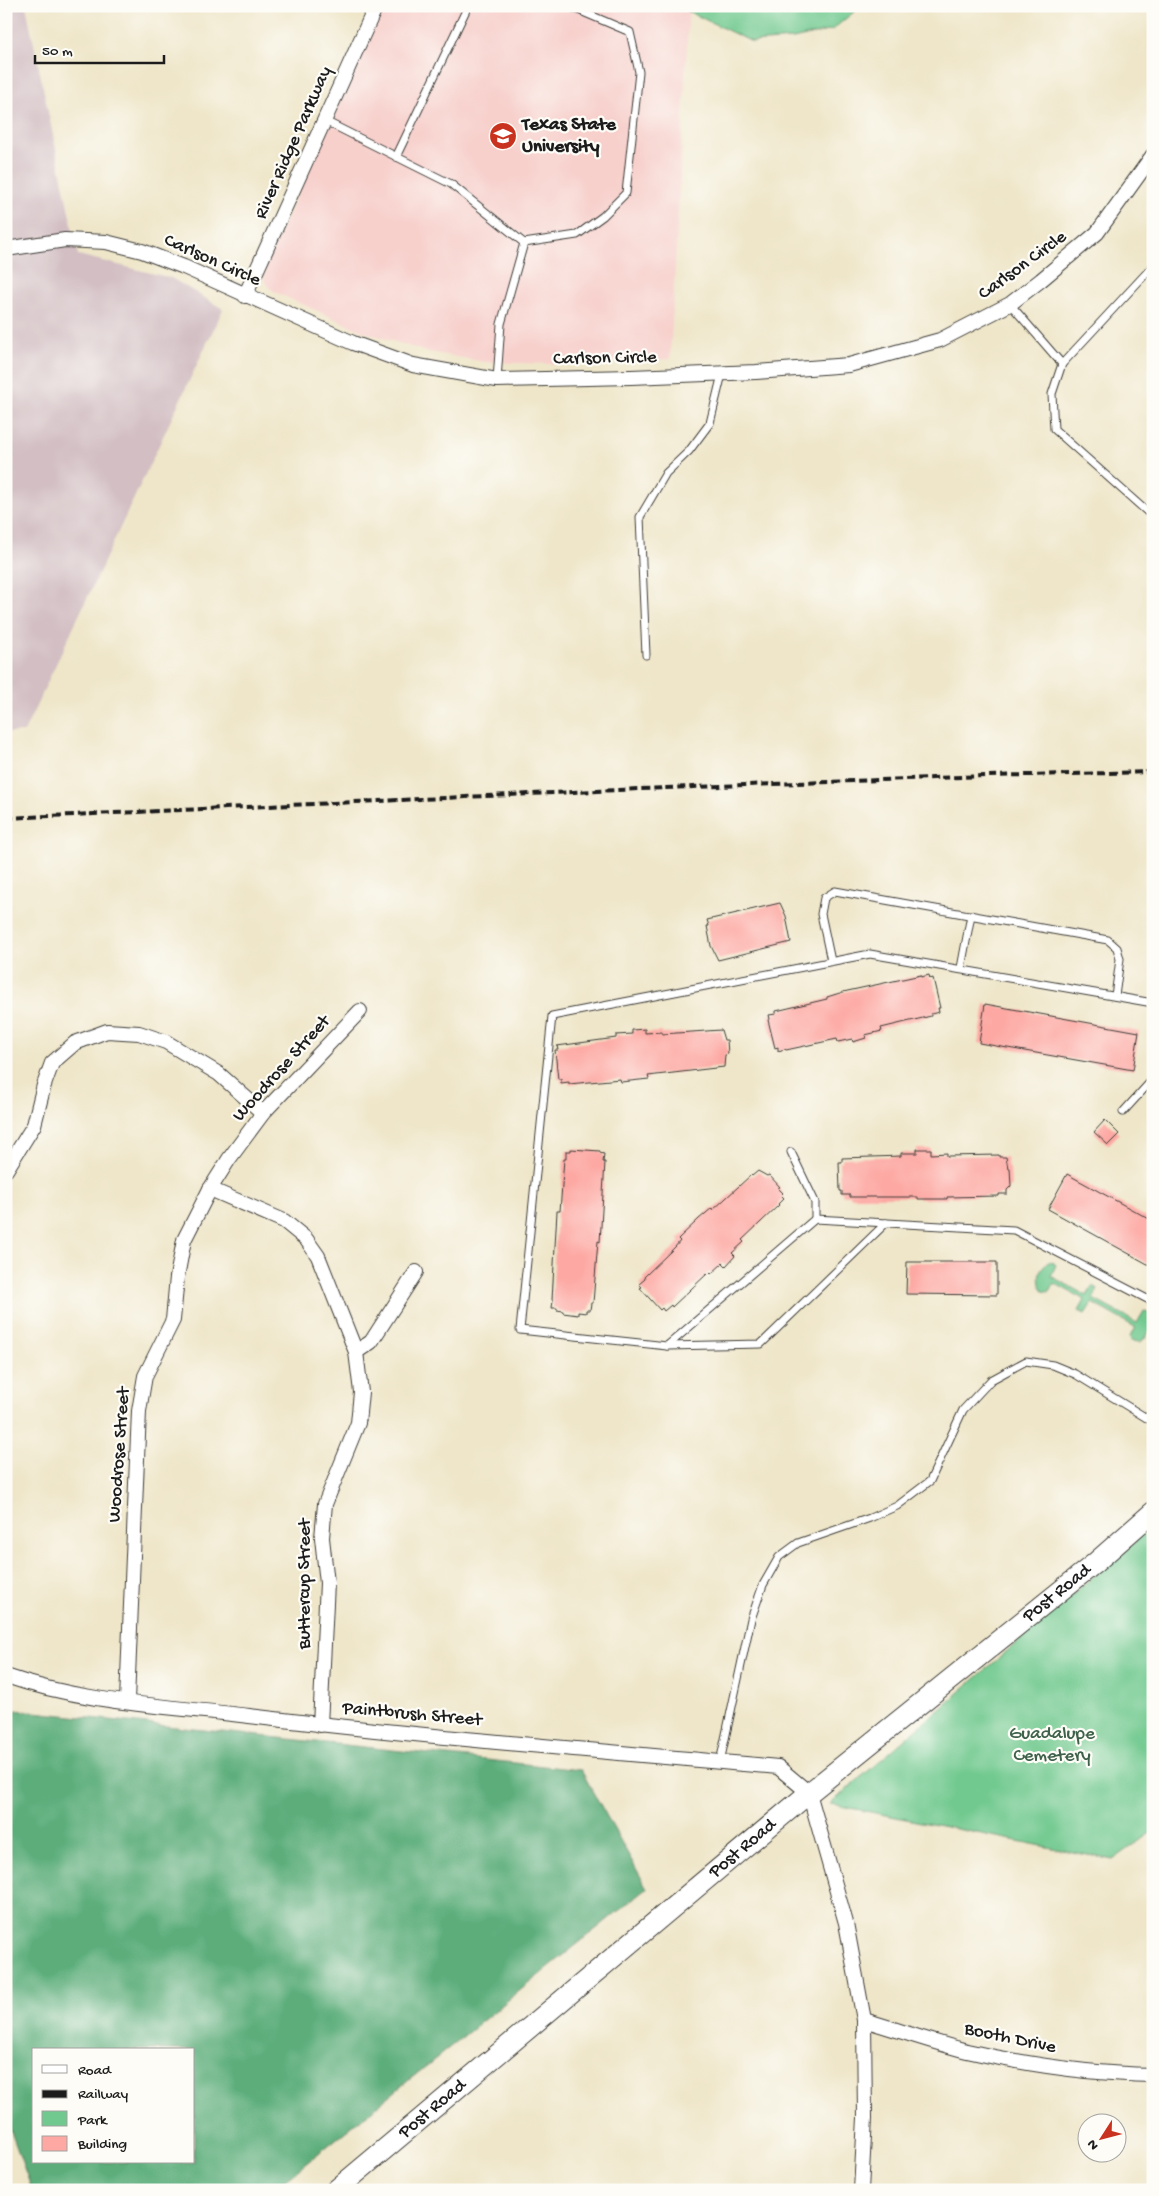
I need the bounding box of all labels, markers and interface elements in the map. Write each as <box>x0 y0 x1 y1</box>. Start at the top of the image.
scale bar <box>35 32 164 64</box>
text: 50 m <box>42 43 73 61</box>
street label: River Ridge Parkway <box>250 63 338 223</box>
place label: Texas State University <box>520 114 617 159</box>
school or university icon: Texas State University <box>488 121 518 151</box>
street label: Carlson Circle <box>974 226 1072 306</box>
street label: Carlson Circle <box>160 229 264 293</box>
street label: Carlson Circle <box>553 347 657 371</box>
street label: Woodrose Street <box>228 1009 337 1127</box>
street label: Woodrose Street <box>104 1384 136 1523</box>
street label: Buttercup Street <box>294 1516 317 1650</box>
street label: Post Road <box>1018 1558 1097 1628</box>
street label: Paintbrush Street <box>340 1697 485 1733</box>
park label: Guadalupe Cemetery <box>1009 1723 1095 1768</box>
street label: Post Road <box>703 1813 783 1884</box>
street label: Booth Drive <box>961 2018 1058 2060</box>
legend <box>32 2048 195 2164</box>
text: Road <box>78 2062 112 2080</box>
street label: Post Road <box>393 2073 472 2145</box>
text: Railway <box>78 2086 129 2104</box>
text: Park <box>77 2112 108 2130</box>
north arrow <box>1076 2114 1126 2164</box>
text: N <box>1084 2135 1103 2153</box>
text: Building <box>77 2136 127 2154</box>

